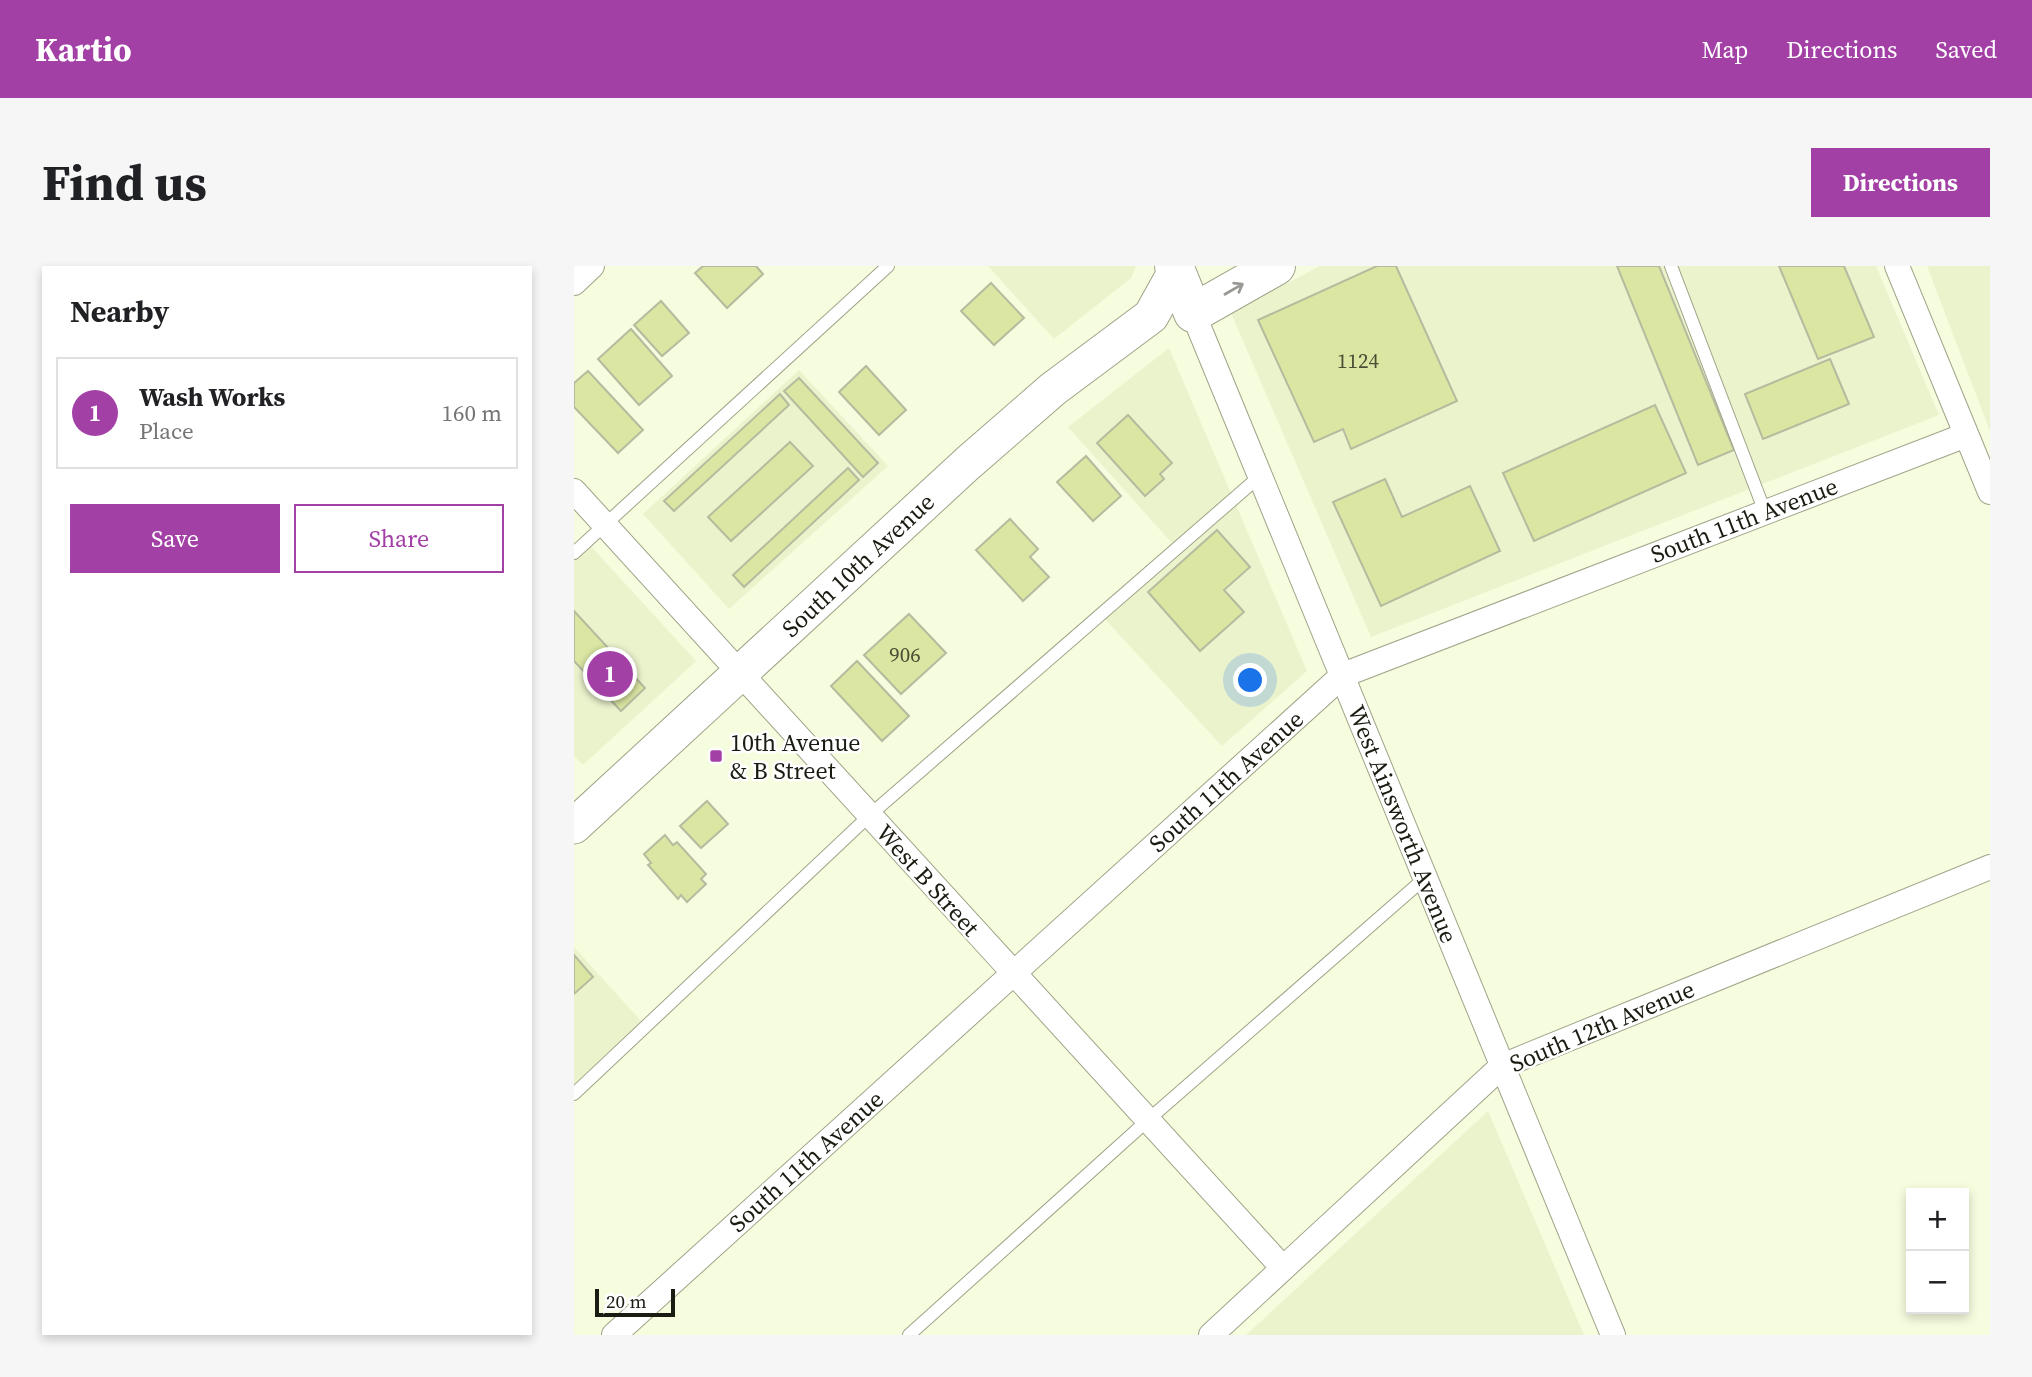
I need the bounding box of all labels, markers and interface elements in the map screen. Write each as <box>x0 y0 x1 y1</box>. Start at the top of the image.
text: Kartio <box>35 27 132 72</box>
text: Map <box>1701 33 1748 66</box>
text: Directions <box>1786 33 1897 66</box>
text: Saved <box>1935 33 1997 66</box>
button: Directions <box>1811 148 1990 217</box>
text: Find us <box>42 149 207 216</box>
one-way arrow <box>1223 282 1244 295</box>
text: Nearby <box>70 291 169 332</box>
house number: 1124 <box>1337 346 1379 375</box>
text: Wash Works <box>139 379 285 415</box>
text: 1 <box>89 397 101 429</box>
text: 160 m <box>441 397 502 429</box>
text: Place <box>139 415 194 447</box>
street label: South 11th Avenue <box>1646 469 1842 571</box>
street label: South 10th Avenue <box>774 486 942 644</box>
button: Save <box>70 504 280 573</box>
button: Share <box>294 504 504 573</box>
house number: 906 <box>889 640 921 669</box>
pin: 1 <box>587 648 633 700</box>
your location <box>1233 663 1267 697</box>
street label: West Ainsworth Avenue <box>1340 700 1466 948</box>
street label: South 11th Avenue <box>1142 703 1310 859</box>
place label: 10th Avenue & B Street <box>730 726 861 787</box>
marker: 10th Avenue & B Street <box>708 748 724 764</box>
street label: West B Street <box>869 817 987 943</box>
street label: South 12th Avenue <box>1505 972 1699 1080</box>
street label: South 11th Avenue <box>722 1083 890 1239</box>
map controls <box>1906 1188 1969 1314</box>
button: + <box>1906 1188 1969 1251</box>
button: − <box>1906 1251 1969 1314</box>
scale bar <box>595 1286 676 1318</box>
text: 20 m <box>606 1288 647 1314</box>

